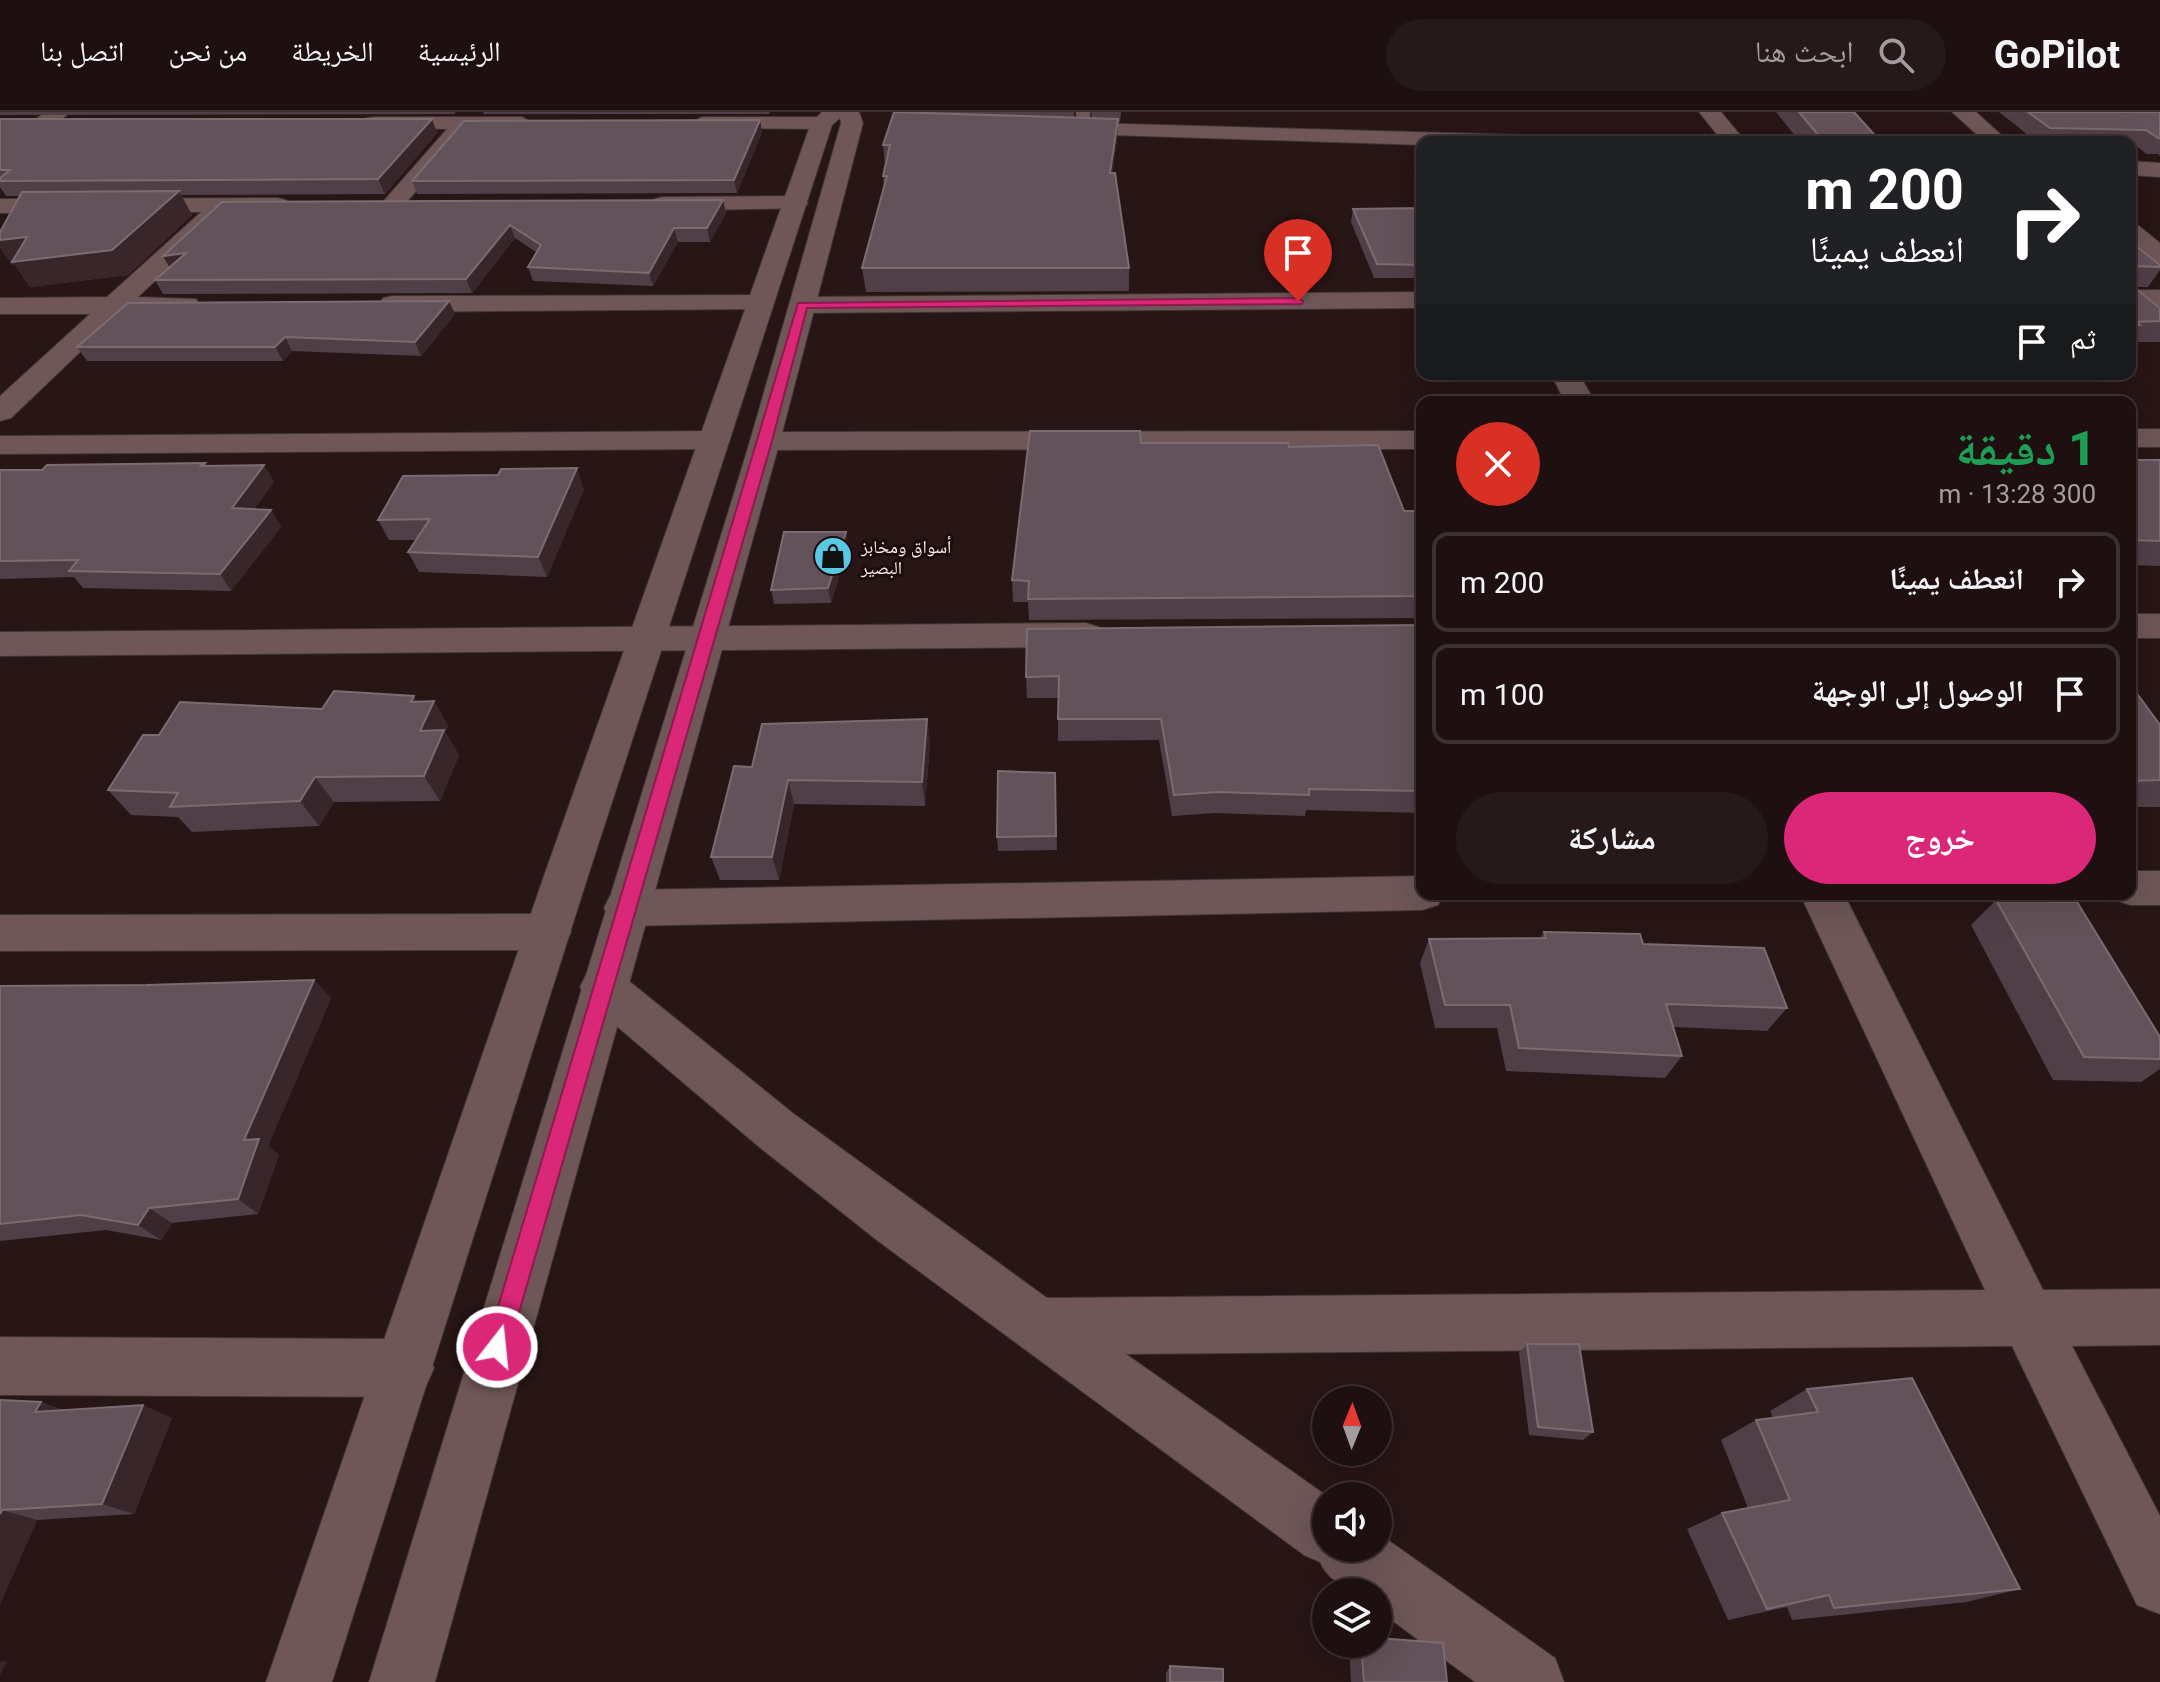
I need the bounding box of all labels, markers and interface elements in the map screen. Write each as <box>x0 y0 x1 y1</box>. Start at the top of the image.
search box <box>1386 19 1946 91</box>
icon: search <box>1874 33 1918 77</box>
text: GoPilot <box>1994 33 2120 77</box>
text: ابحث هنا <box>1755 34 1854 69</box>
text: اتصل بنا <box>40 35 125 68</box>
text: من نحن <box>169 35 247 68</box>
text: الخريطة <box>291 35 374 68</box>
text: الرئيسية <box>418 35 501 68</box>
text: 200 m <box>1805 157 1964 223</box>
icon: right <box>1992 168 2096 272</box>
pin <box>1264 219 1332 301</box>
text: انعطف يمينًا <box>1810 229 1964 271</box>
icon: arrive <box>1276 231 1320 275</box>
icon: arrive <box>2010 320 2054 364</box>
text: ثم <box>2070 321 2096 356</box>
text: 1 دقيقة <box>1956 420 2096 477</box>
button: close <box>1456 422 1540 506</box>
text: 300 m · 13:28 <box>1938 479 2096 509</box>
shop icon: أسواق ومخابز البصير <box>812 535 854 577</box>
place label: أسواق ومخابز البصير <box>860 536 951 578</box>
icon: right <box>2048 560 2092 604</box>
text: انعطف يمينًا <box>1889 561 2024 596</box>
text: 200 m <box>1460 565 1544 600</box>
icon: arrive <box>2048 672 2092 716</box>
text: الوصول إلى الوجهة <box>1812 673 2024 708</box>
text: 100 m <box>1460 677 1544 712</box>
button: مشاركة <box>1456 792 1768 884</box>
button: خروج <box>1784 792 2096 884</box>
position arrow <box>455 1305 539 1389</box>
north arrow <box>1312 1386 1392 1466</box>
map controls <box>1312 1386 1392 1658</box>
button: sound <box>1312 1482 1392 1562</box>
button: layers <box>1312 1578 1392 1658</box>

